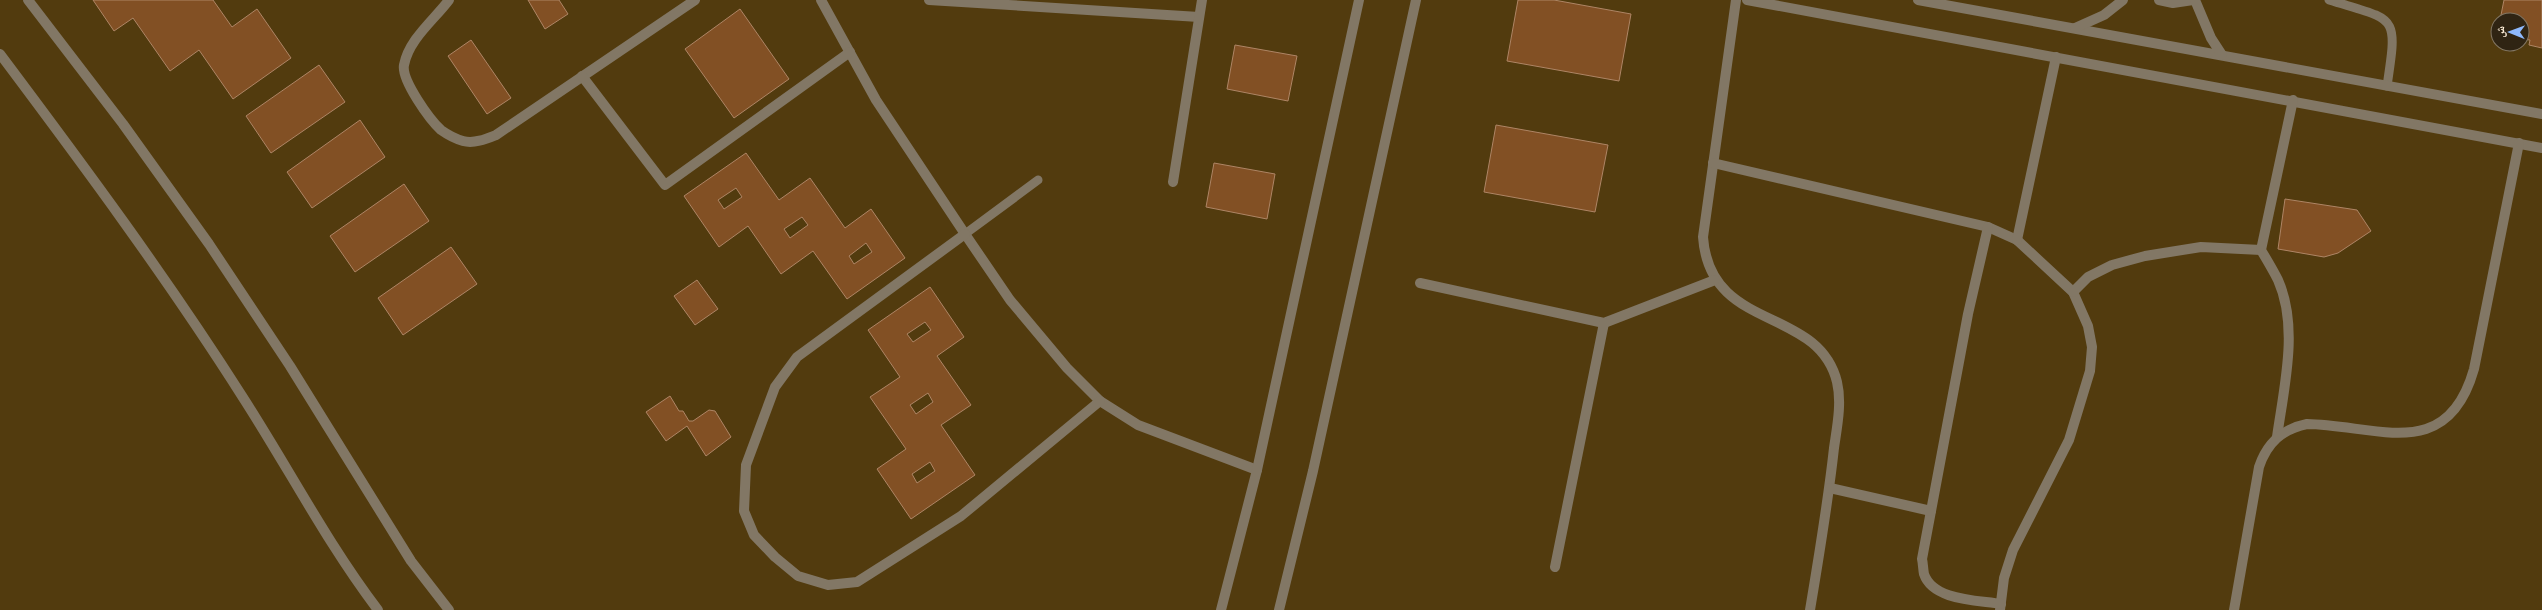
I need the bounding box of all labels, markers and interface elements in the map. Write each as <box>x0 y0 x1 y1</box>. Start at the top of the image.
north arrow <box>2490 12 2530 52</box>
text: ش <box>2493 26 2508 38</box>

